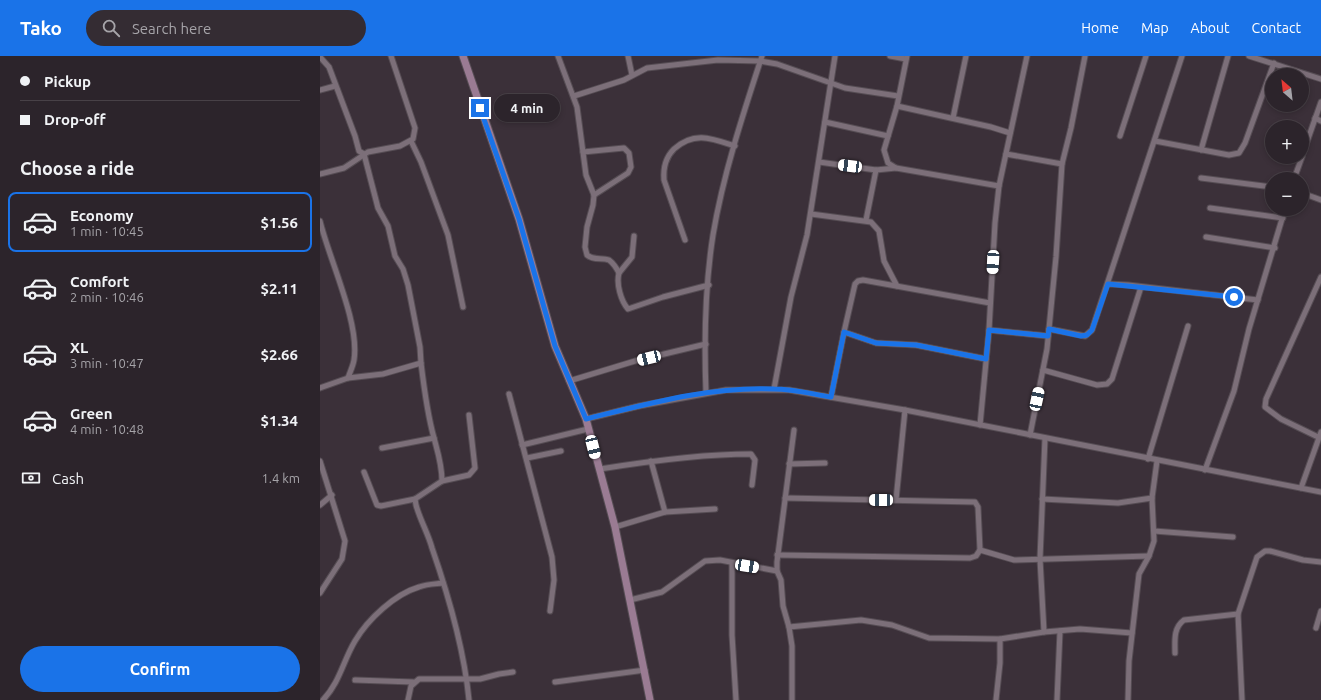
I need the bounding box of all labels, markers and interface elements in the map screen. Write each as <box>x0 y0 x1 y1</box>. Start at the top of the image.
search box <box>86 10 366 46</box>
text: Tako <box>20 17 62 39</box>
icon: search <box>100 17 122 39</box>
text: Search here <box>132 20 211 37</box>
text: Home <box>1081 20 1119 36</box>
text: Map <box>1141 20 1169 36</box>
text: About <box>1191 20 1230 36</box>
text: Contact <box>1252 20 1301 36</box>
north arrow <box>1265 68 1309 112</box>
map controls <box>1265 68 1309 216</box>
text: Pickup <box>44 73 91 90</box>
callout: 4 min <box>494 94 560 122</box>
route end <box>471 99 489 117</box>
text: 4 min <box>511 101 543 115</box>
text: Drop-off <box>44 111 106 128</box>
button: + <box>1265 120 1309 164</box>
text: Choose a ride <box>20 158 134 178</box>
car <box>837 159 863 173</box>
button: − <box>1265 172 1309 216</box>
icon: car <box>22 204 58 240</box>
text: Economy <box>70 207 134 224</box>
text: $1.56 <box>260 214 298 231</box>
text: 1 min · 10:45 <box>70 224 144 238</box>
car <box>986 250 1000 274</box>
icon: car <box>22 270 58 306</box>
text: Comfort <box>70 273 129 290</box>
text: $2.11 <box>260 280 298 297</box>
route start <box>1225 288 1243 306</box>
text: 2 min · 10:46 <box>70 290 144 304</box>
icon: car <box>22 336 58 372</box>
text: XL <box>70 339 88 356</box>
text: $2.66 <box>260 346 298 363</box>
car <box>636 349 662 367</box>
text: 3 min · 10:47 <box>70 356 144 370</box>
car <box>1029 386 1045 412</box>
icon: car <box>22 402 58 438</box>
text: Green <box>70 405 112 422</box>
text: $1.34 <box>260 412 298 429</box>
text: 4 min · 10:48 <box>70 422 144 436</box>
car <box>584 434 602 460</box>
icon: cash <box>20 467 42 489</box>
text: Cash <box>52 470 84 487</box>
text: 1.4 km <box>261 471 300 485</box>
car <box>869 494 893 506</box>
car <box>734 558 760 574</box>
button: Confirm <box>20 646 300 692</box>

